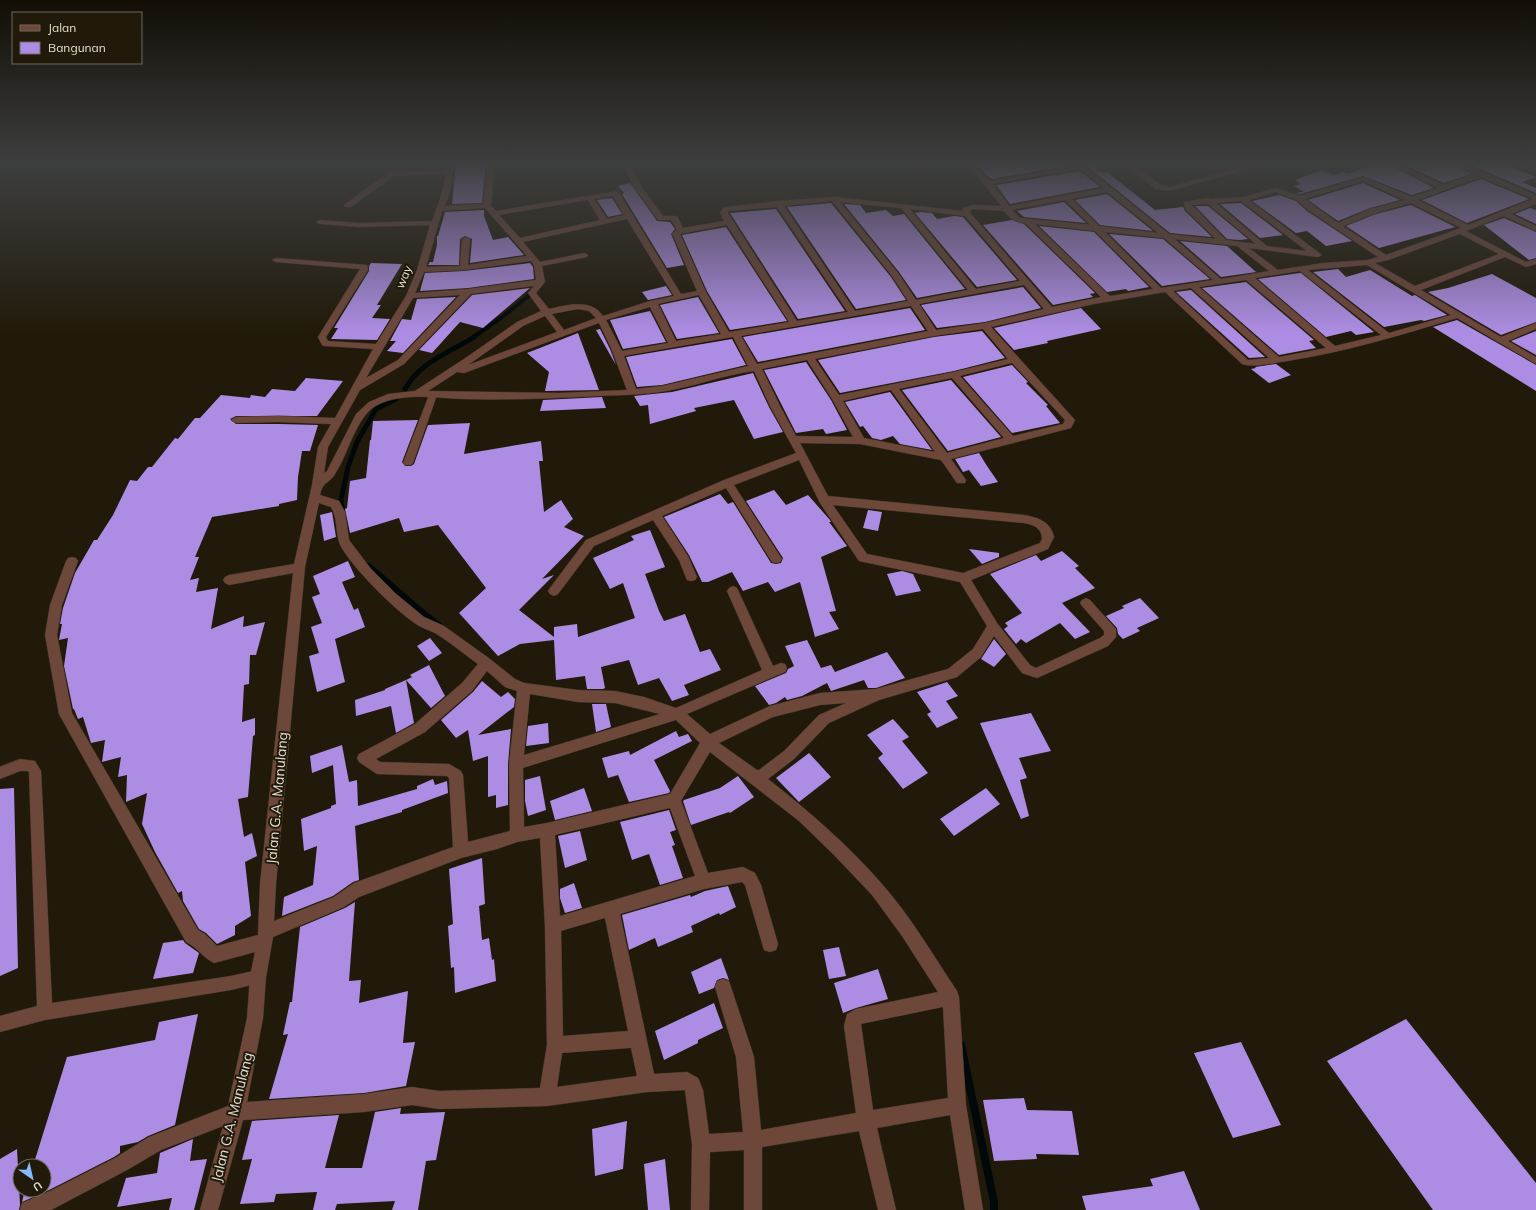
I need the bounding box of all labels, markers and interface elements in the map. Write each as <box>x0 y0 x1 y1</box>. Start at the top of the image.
legend <box>12 12 142 64</box>
text: Jalan <box>48 20 76 35</box>
text: Bangunan <box>48 40 106 55</box>
street label: way <box>392 262 415 291</box>
street label: Jalan G.A. Manulang <box>262 731 292 865</box>
street label: Jalan G.A. Manulang <box>207 1050 257 1184</box>
north arrow <box>12 1158 52 1198</box>
text: U <box>30 1178 45 1194</box>

